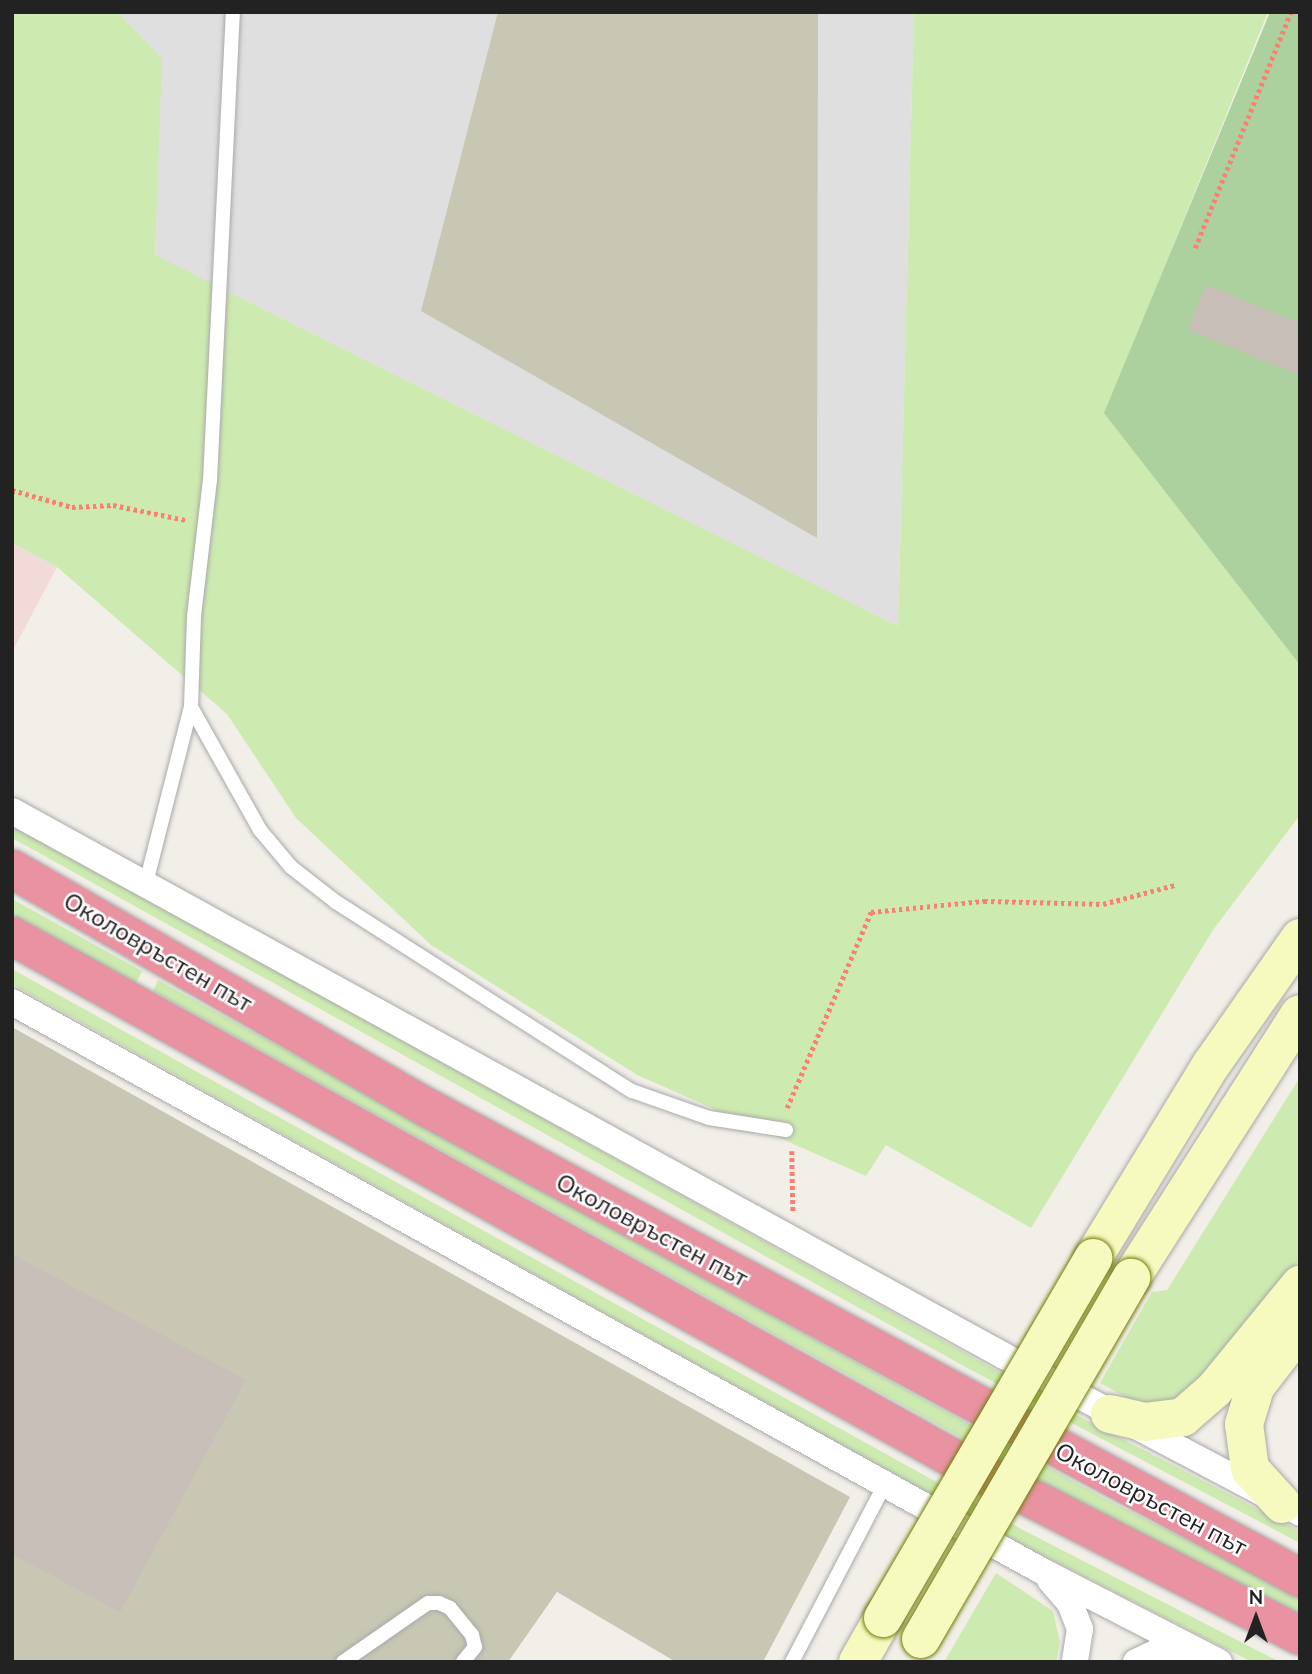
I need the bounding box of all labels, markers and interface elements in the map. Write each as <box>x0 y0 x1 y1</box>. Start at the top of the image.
street label: Околовръстен път <box>59 886 257 1018</box>
street label: Околовръстен път <box>551 1167 753 1293</box>
street label: Околовръстен път <box>1050 1436 1252 1562</box>
north arrow <box>1221 1583 1291 1653</box>
text: N <box>1249 1585 1263 1609</box>

